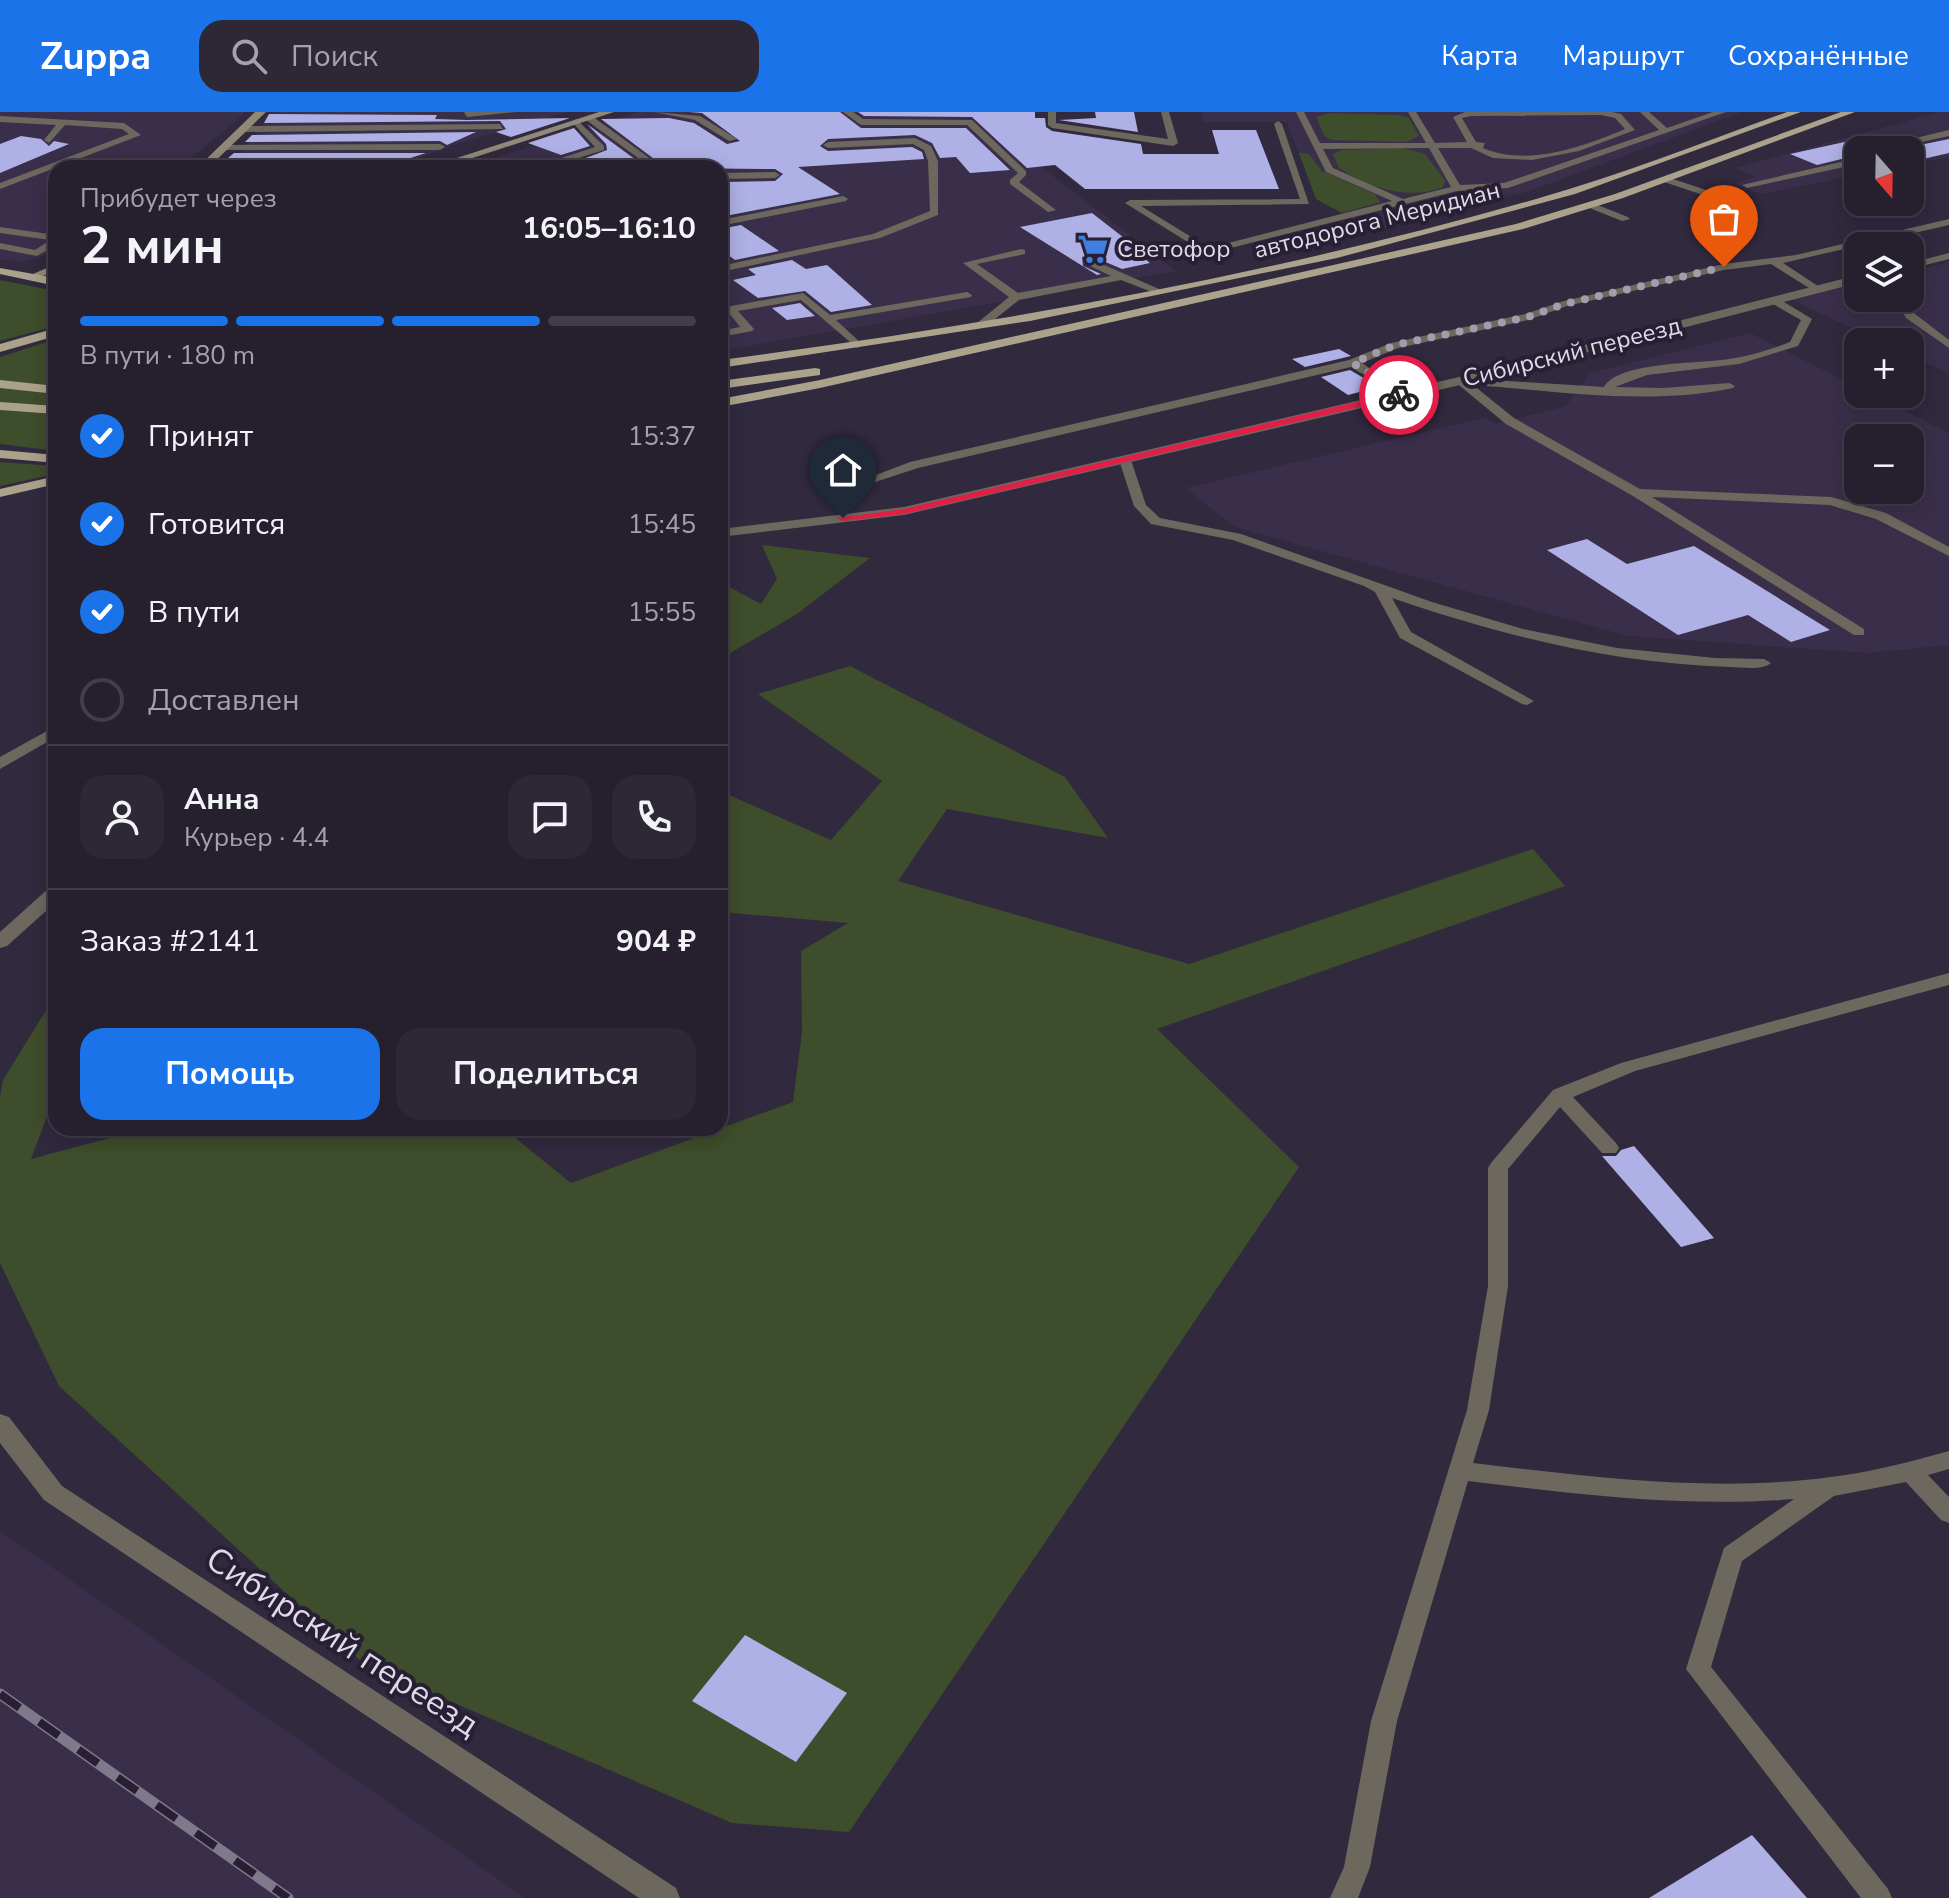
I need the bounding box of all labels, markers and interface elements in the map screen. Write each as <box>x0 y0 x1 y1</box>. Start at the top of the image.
search box <box>199 20 759 92</box>
text: Zuppa <box>40 31 151 82</box>
icon: search <box>227 34 271 78</box>
text: Поиск <box>291 36 378 77</box>
text: Карта <box>1441 37 1518 75</box>
text: Маршрут <box>1562 37 1684 75</box>
text: Сохранённые <box>1728 37 1909 75</box>
north arrow <box>1844 136 1924 216</box>
map controls <box>1844 136 1924 504</box>
street label: автодорога Меридиан <box>1251 174 1503 266</box>
text: Прибудет через <box>80 181 277 216</box>
pin <box>1690 185 1758 267</box>
icon: bag <box>1702 197 1746 241</box>
text: 16:05–16:10 <box>522 208 696 249</box>
text: 2 мин <box>80 210 224 281</box>
supermarket icon: Светофор <box>1076 232 1110 266</box>
button: layers <box>1844 232 1924 312</box>
place label: Светофор <box>1117 233 1230 265</box>
street label: Сибирский переезд <box>1460 309 1684 395</box>
button: + <box>1844 328 1924 408</box>
text: В пути · 180 m <box>80 338 255 373</box>
courier <box>1359 355 1439 435</box>
icon: bike <box>1377 373 1421 417</box>
icon: check <box>80 414 124 458</box>
text: Принят <box>148 416 253 457</box>
text: 15:37 <box>628 419 696 454</box>
button: − <box>1844 424 1924 504</box>
pin <box>809 436 877 518</box>
icon: home <box>821 448 865 492</box>
icon: check <box>80 502 124 546</box>
text: Готовится <box>148 504 285 545</box>
text: 15:45 <box>628 507 696 542</box>
icon: check <box>80 590 124 634</box>
text: В пути <box>148 592 240 633</box>
text: 15:55 <box>628 595 696 630</box>
text: Доставлен <box>148 680 300 721</box>
button: person <box>80 775 164 859</box>
button: chat <box>508 775 592 859</box>
button: phone <box>612 775 696 859</box>
text: Анна <box>184 779 260 820</box>
text: Курьер · 4.4 <box>184 820 329 855</box>
text: Заказ #2141 <box>80 921 260 962</box>
text: 904 ₽ <box>616 921 696 962</box>
button: Помощь <box>80 1028 380 1120</box>
button: Поделиться <box>396 1028 696 1120</box>
street label: Сибирский переезд <box>197 1536 488 1747</box>

